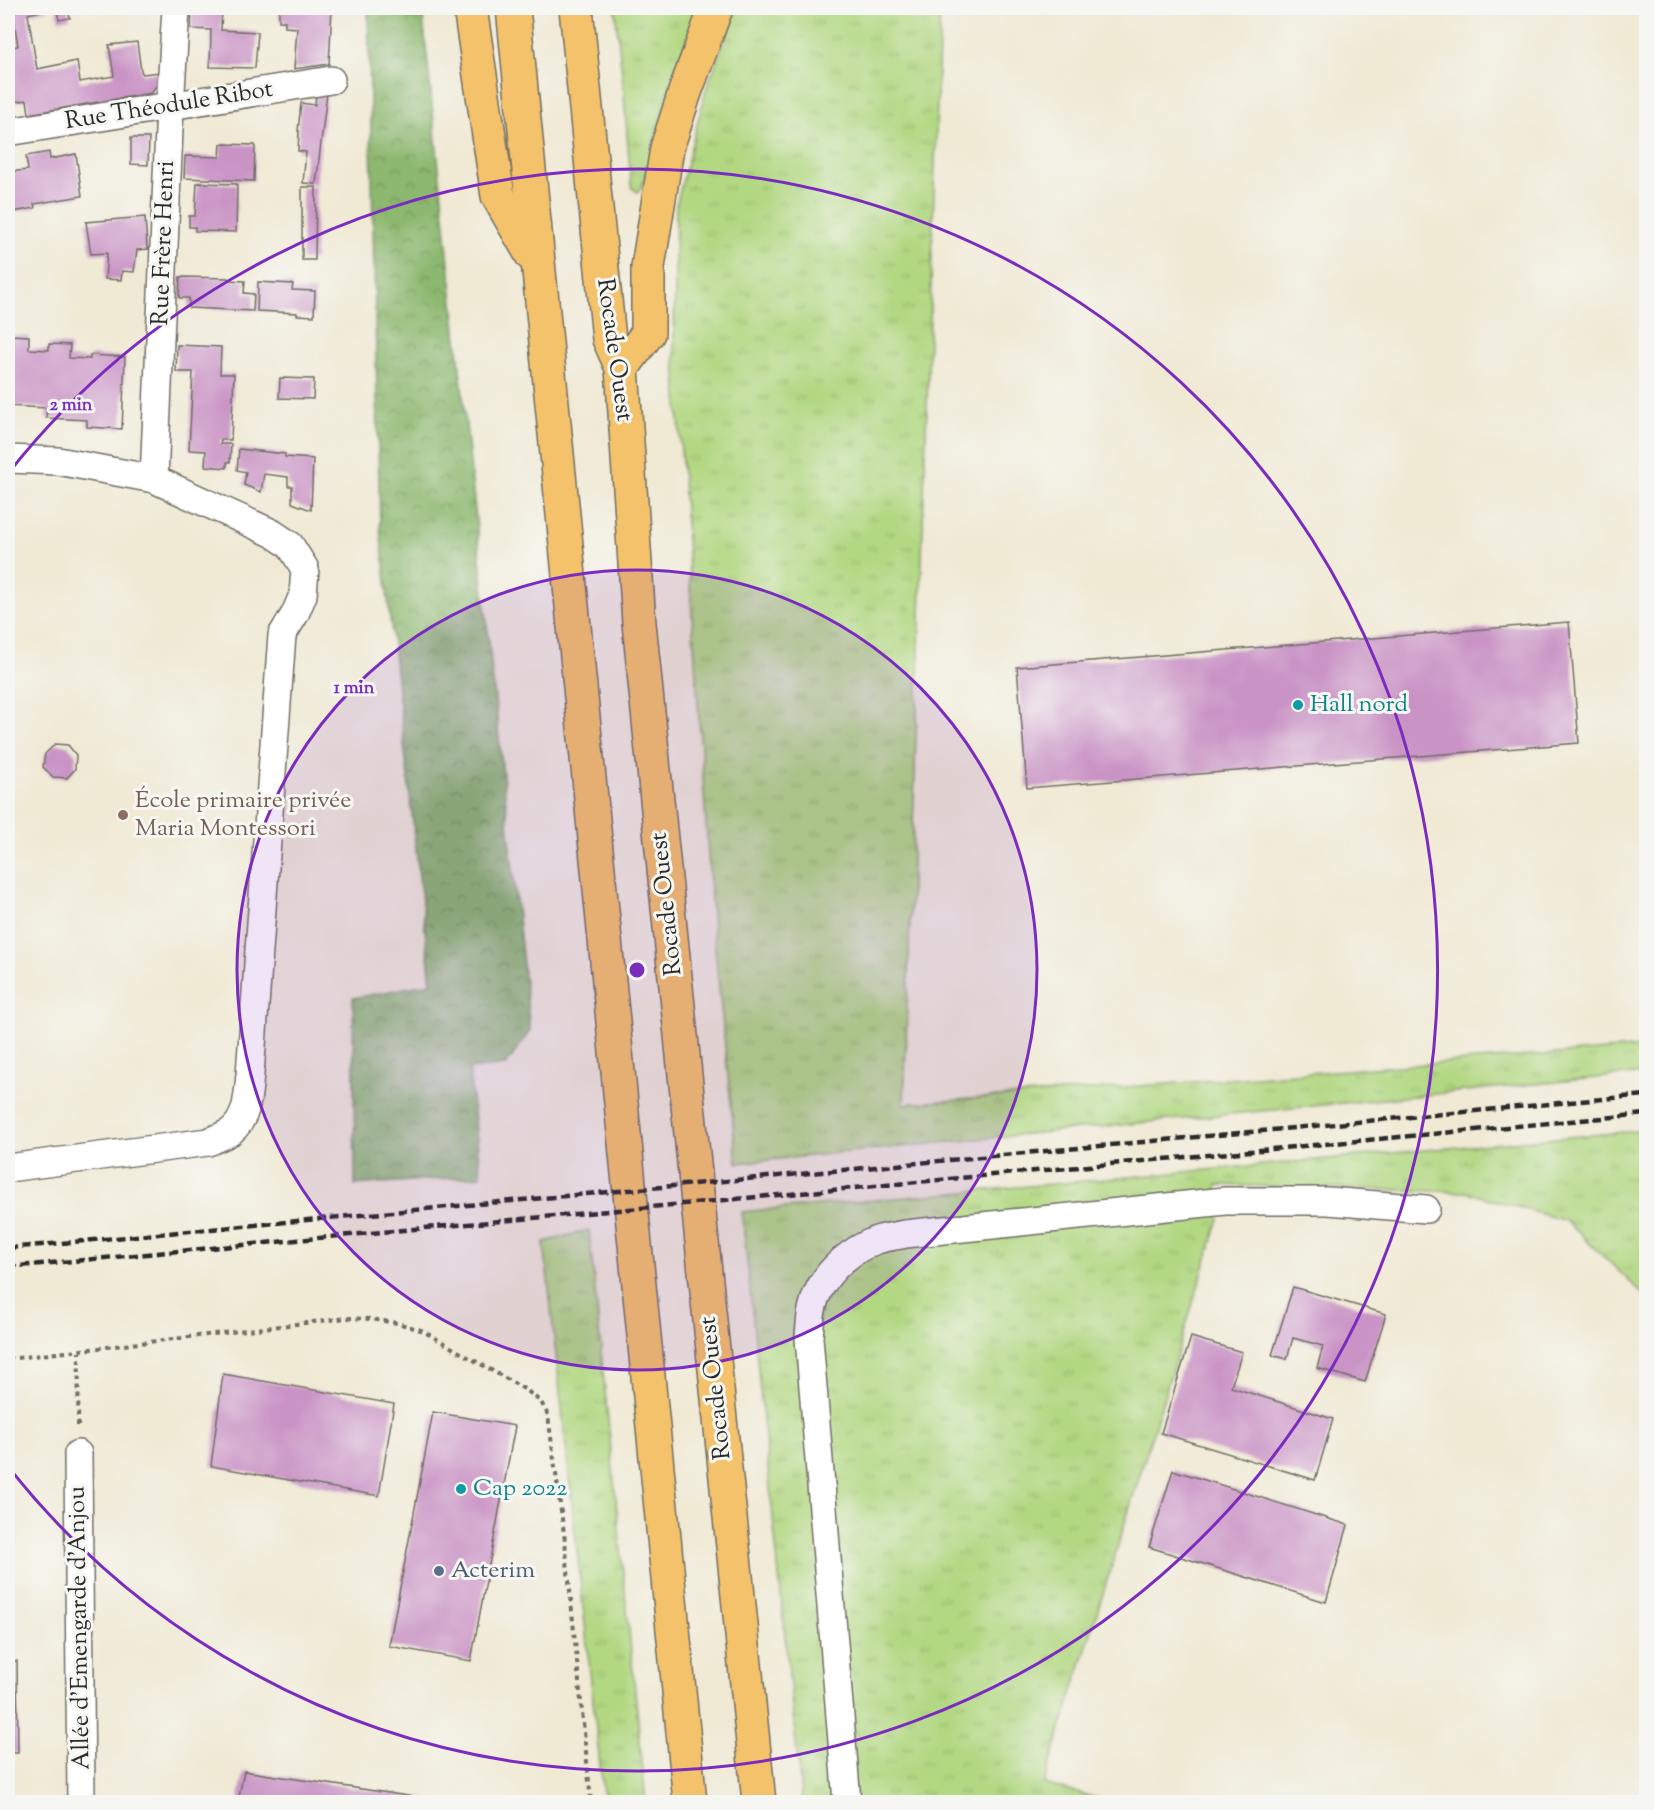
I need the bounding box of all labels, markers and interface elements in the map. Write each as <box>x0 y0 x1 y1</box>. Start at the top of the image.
street label: Rue Théodule Ribot <box>63 73 275 139</box>
street label: Rue Frère Henri <box>144 160 184 326</box>
street label: Rocade Ouest <box>587 276 641 424</box>
text: 2 min <box>50 393 93 419</box>
text: 1 min <box>334 676 375 702</box>
place label: Hall nord <box>1310 688 1409 722</box>
marker: Hall nord <box>1291 698 1305 712</box>
place label: École primaire privée Maria Montessori <box>135 784 351 846</box>
marker: École primaire privée Maria Montessori <box>116 808 130 822</box>
street label: Rocade Ouest <box>643 831 691 977</box>
centre of rings <box>627 960 647 980</box>
street label: Rocade Ouest <box>692 1315 740 1461</box>
place label: Cap 2022 <box>473 1472 567 1506</box>
marker: Cap 2022 <box>454 1482 468 1496</box>
street label: Allée d'Emengarde d'Anjou <box>61 1486 99 1770</box>
place label: Acterim <box>451 1554 535 1588</box>
marker: Acterim <box>432 1564 446 1578</box>

